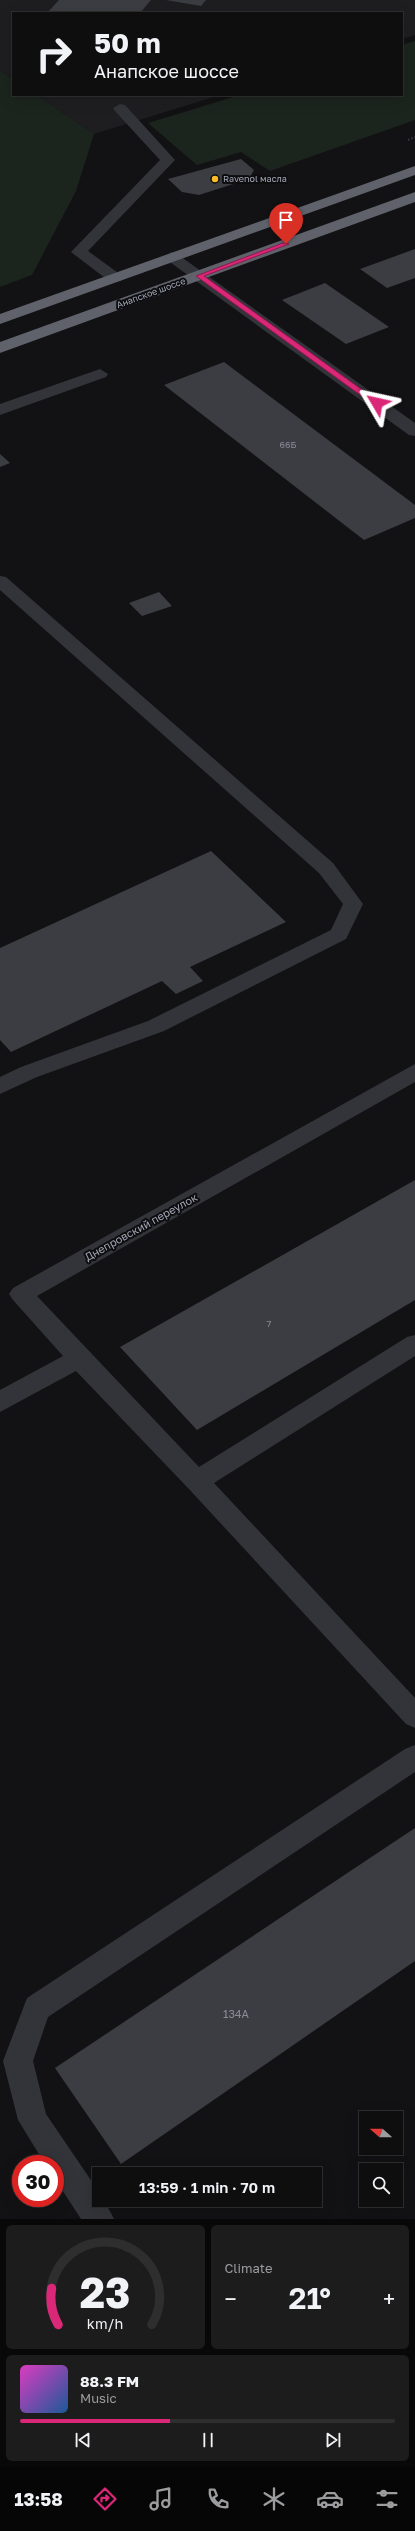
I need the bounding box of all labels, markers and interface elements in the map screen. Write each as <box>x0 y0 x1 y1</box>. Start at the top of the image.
text: 50 m <box>94 26 161 59</box>
icon: right <box>28 28 80 80</box>
text: Анапское шоссе <box>94 60 239 82</box>
place label: Ravenol масла <box>223 173 287 184</box>
marker: Ravenol масла <box>210 174 220 184</box>
pin <box>269 203 303 244</box>
icon: arrive <box>275 209 297 231</box>
street label: Анапское шоссе <box>115 275 187 310</box>
position arrow <box>356 382 398 424</box>
house number: 66Б <box>280 439 296 450</box>
street label: Днепровский переулок <box>82 1190 200 1263</box>
house number: 7 <box>267 1318 272 1329</box>
house number: 134А <box>223 2007 250 2020</box>
north arrow <box>359 2111 403 2155</box>
map controls <box>359 2111 403 2207</box>
speed limit sign: 30 <box>12 2155 64 2207</box>
button: search <box>359 2163 403 2207</box>
text: 13:59 · 1 min · 70 m <box>139 2178 275 2196</box>
text: Climate <box>225 2260 272 2276</box>
text: 23 <box>80 2267 131 2317</box>
text: 21° <box>288 2280 331 2316</box>
text: − <box>225 2285 237 2312</box>
text: + <box>383 2285 395 2312</box>
text: km/h <box>87 2315 123 2332</box>
text: 88.3 FM <box>80 2372 139 2390</box>
text: Music <box>80 2390 117 2406</box>
icon: previous <box>72 2429 94 2451</box>
icon: pause <box>197 2429 219 2451</box>
icon: next <box>322 2429 344 2451</box>
icon: directions <box>91 2485 119 2513</box>
icon: music <box>147 2485 175 2513</box>
icon: phone <box>204 2485 232 2513</box>
icon: climate <box>260 2485 288 2513</box>
icon: car <box>316 2485 344 2513</box>
icon: filters <box>373 2485 401 2513</box>
text: 13:58 <box>14 2488 63 2510</box>

